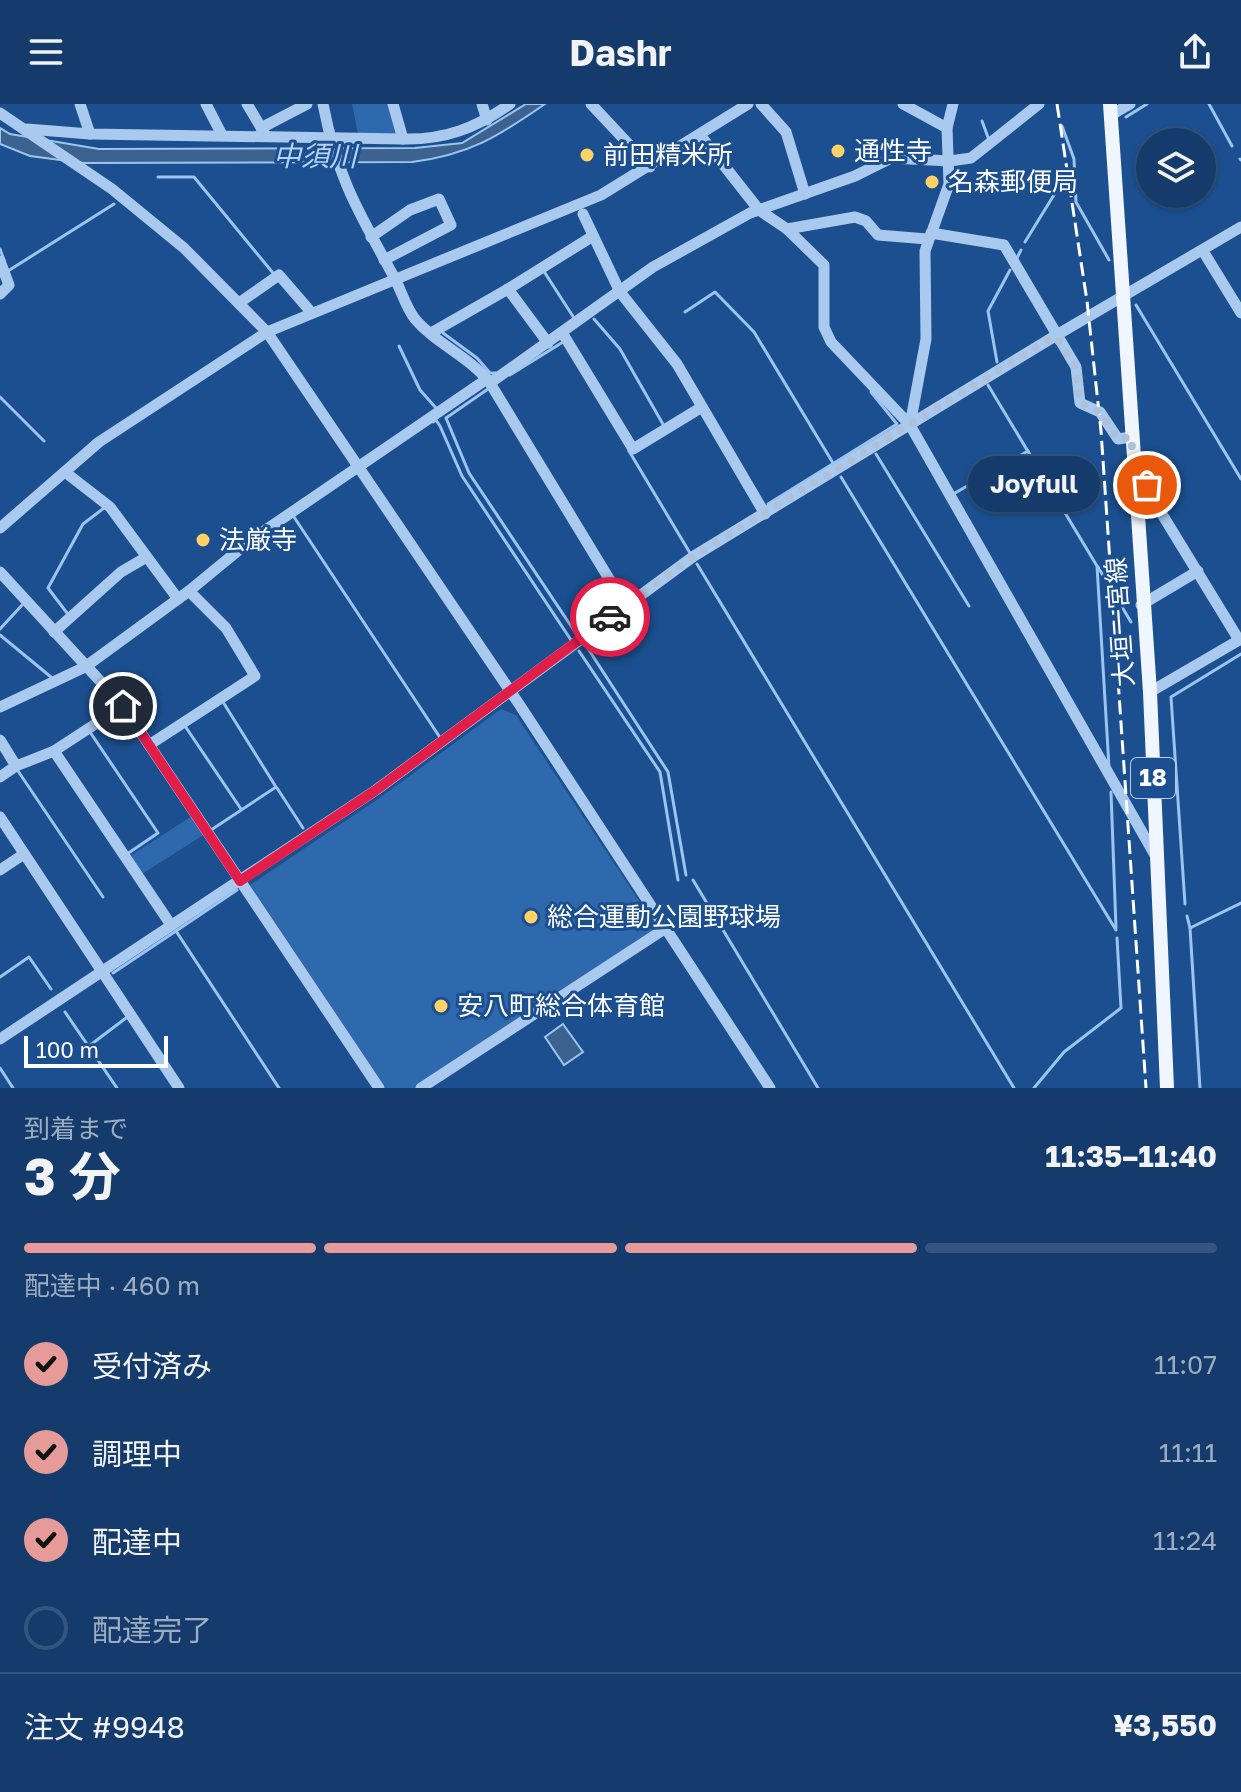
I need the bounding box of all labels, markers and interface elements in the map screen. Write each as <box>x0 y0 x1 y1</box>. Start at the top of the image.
icon: menu <box>24 30 68 74</box>
icon: share <box>1173 30 1217 74</box>
text: Dashr <box>569 31 672 74</box>
map controls <box>1136 128 1216 208</box>
button: layers <box>1136 128 1216 208</box>
place label: 通性寺 <box>854 135 932 166</box>
water label: 中須川 <box>273 139 360 172</box>
place label: 前田精米所 <box>603 139 733 170</box>
marker: 通性寺 <box>829 142 847 160</box>
marker: 前田精米所 <box>578 146 596 164</box>
place label: 名森郵便局 <box>948 166 1078 197</box>
marker: 名森郵便局 <box>923 173 941 191</box>
pin <box>1113 451 1181 519</box>
callout: Joyfull <box>967 457 1099 513</box>
icon: bag <box>1125 463 1169 507</box>
text: Joyfull <box>990 468 1078 499</box>
place label: 法厳寺 <box>219 524 297 555</box>
marker: 法厳寺 <box>194 531 212 549</box>
street label: 大垣一宮線 <box>1100 556 1139 688</box>
courier <box>570 577 650 657</box>
icon: car <box>588 595 632 639</box>
pin <box>89 672 157 740</box>
icon: home <box>101 684 145 728</box>
road number: 18 <box>1131 758 1175 798</box>
place label: 総合運動公園野球場 <box>547 901 781 932</box>
marker: 総合運動公園野球場 <box>522 908 540 926</box>
place label: 安八町総合体育館 <box>457 990 665 1021</box>
marker: 安八町総合体育館 <box>432 997 450 1015</box>
scale bar <box>24 1032 168 1068</box>
text: 100 m <box>36 1036 99 1063</box>
text: 到着まで <box>24 1113 128 1144</box>
text: 11:35–11:40 <box>1045 1138 1217 1174</box>
text: 3 分 <box>24 1144 121 1206</box>
text: 配達中 · 460 m <box>24 1270 200 1301</box>
icon: check <box>24 1342 68 1386</box>
text: 受付済み <box>92 1348 212 1384</box>
text: 11:07 <box>1154 1349 1217 1380</box>
icon: check <box>24 1430 68 1474</box>
text: 調理中 <box>92 1436 182 1472</box>
text: 11:11 <box>1159 1437 1217 1468</box>
icon: check <box>24 1518 68 1562</box>
text: 配達中 <box>92 1524 182 1560</box>
text: 11:24 <box>1153 1525 1217 1556</box>
text: 配達完了 <box>92 1612 212 1648</box>
text: ¥3,550 <box>1113 1707 1217 1743</box>
text: 注文 #9948 <box>24 1709 185 1745</box>

